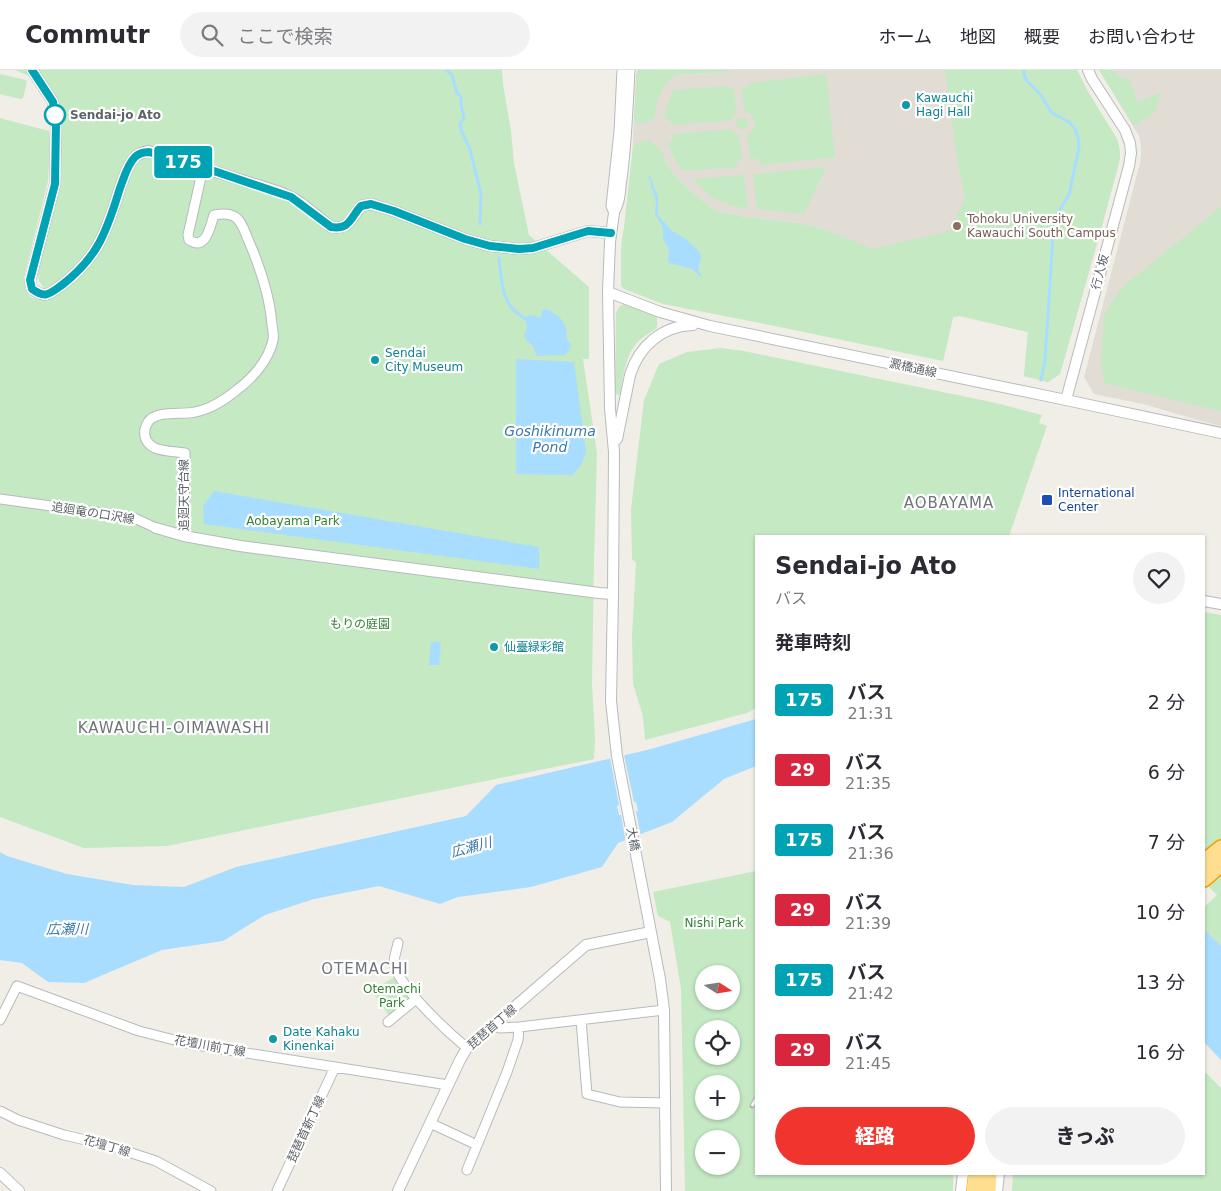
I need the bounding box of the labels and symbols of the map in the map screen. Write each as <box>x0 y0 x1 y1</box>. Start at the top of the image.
place label: Kawauchi Hagi Hall <box>916 91 973 119</box>
marker: Kawauchi Hagi Hall <box>900 99 912 111</box>
marker: Sendai-jo Ato <box>44 104 66 126</box>
place label: Sendai-jo Ato <box>70 108 161 122</box>
line badge: 175 <box>154 146 212 178</box>
place label: Tohoku University Kawauchi South Campus <box>966 212 1116 240</box>
marker: Tohoku University Kawauchi South Campus <box>951 220 963 232</box>
street label: 行人坂 <box>1089 253 1111 291</box>
place label: Sendai City Museum <box>385 346 463 374</box>
marker: Sendai City Museum <box>369 354 381 366</box>
street label: 澱橋通線 <box>888 356 938 380</box>
water label: Goshikinuma Pond <box>504 423 596 455</box>
street label: 追廻天守台線 <box>177 459 191 531</box>
place label: International Center <box>1058 486 1135 514</box>
marker: International Center <box>1040 493 1054 507</box>
district label: AOBAYAMA <box>904 494 994 512</box>
street label: 追廻竜の口沢線 <box>50 500 136 526</box>
park label: Aobayama Park <box>246 514 340 528</box>
park label: もりの庭園 <box>330 617 390 631</box>
place label: 仙臺緑彩館 <box>504 640 564 654</box>
marker: 仙臺緑彩館 <box>488 641 500 653</box>
district label: KAWAUCHI-OIMAWASHI <box>78 719 270 737</box>
street label: 大橋 <box>624 826 642 852</box>
water label: 広瀬川 <box>449 833 495 860</box>
park label: Nishi Park <box>684 916 744 930</box>
water label: 広瀬川 <box>46 921 90 937</box>
district label: OTEMACHI <box>321 960 409 978</box>
north arrow <box>695 965 740 1010</box>
park label: Otemachi Park <box>363 982 421 1010</box>
street label: 琵琶首丁線 <box>465 1002 519 1052</box>
place label: Date Kahaku Kinenkai <box>283 1025 360 1053</box>
street label: 花壇川前丁線 <box>173 1033 247 1059</box>
marker: Date Kahaku Kinenkai <box>267 1033 279 1045</box>
street label: 琵琶首新丁線 <box>284 1093 328 1165</box>
street label: 花壇丁線 <box>82 1133 132 1159</box>

